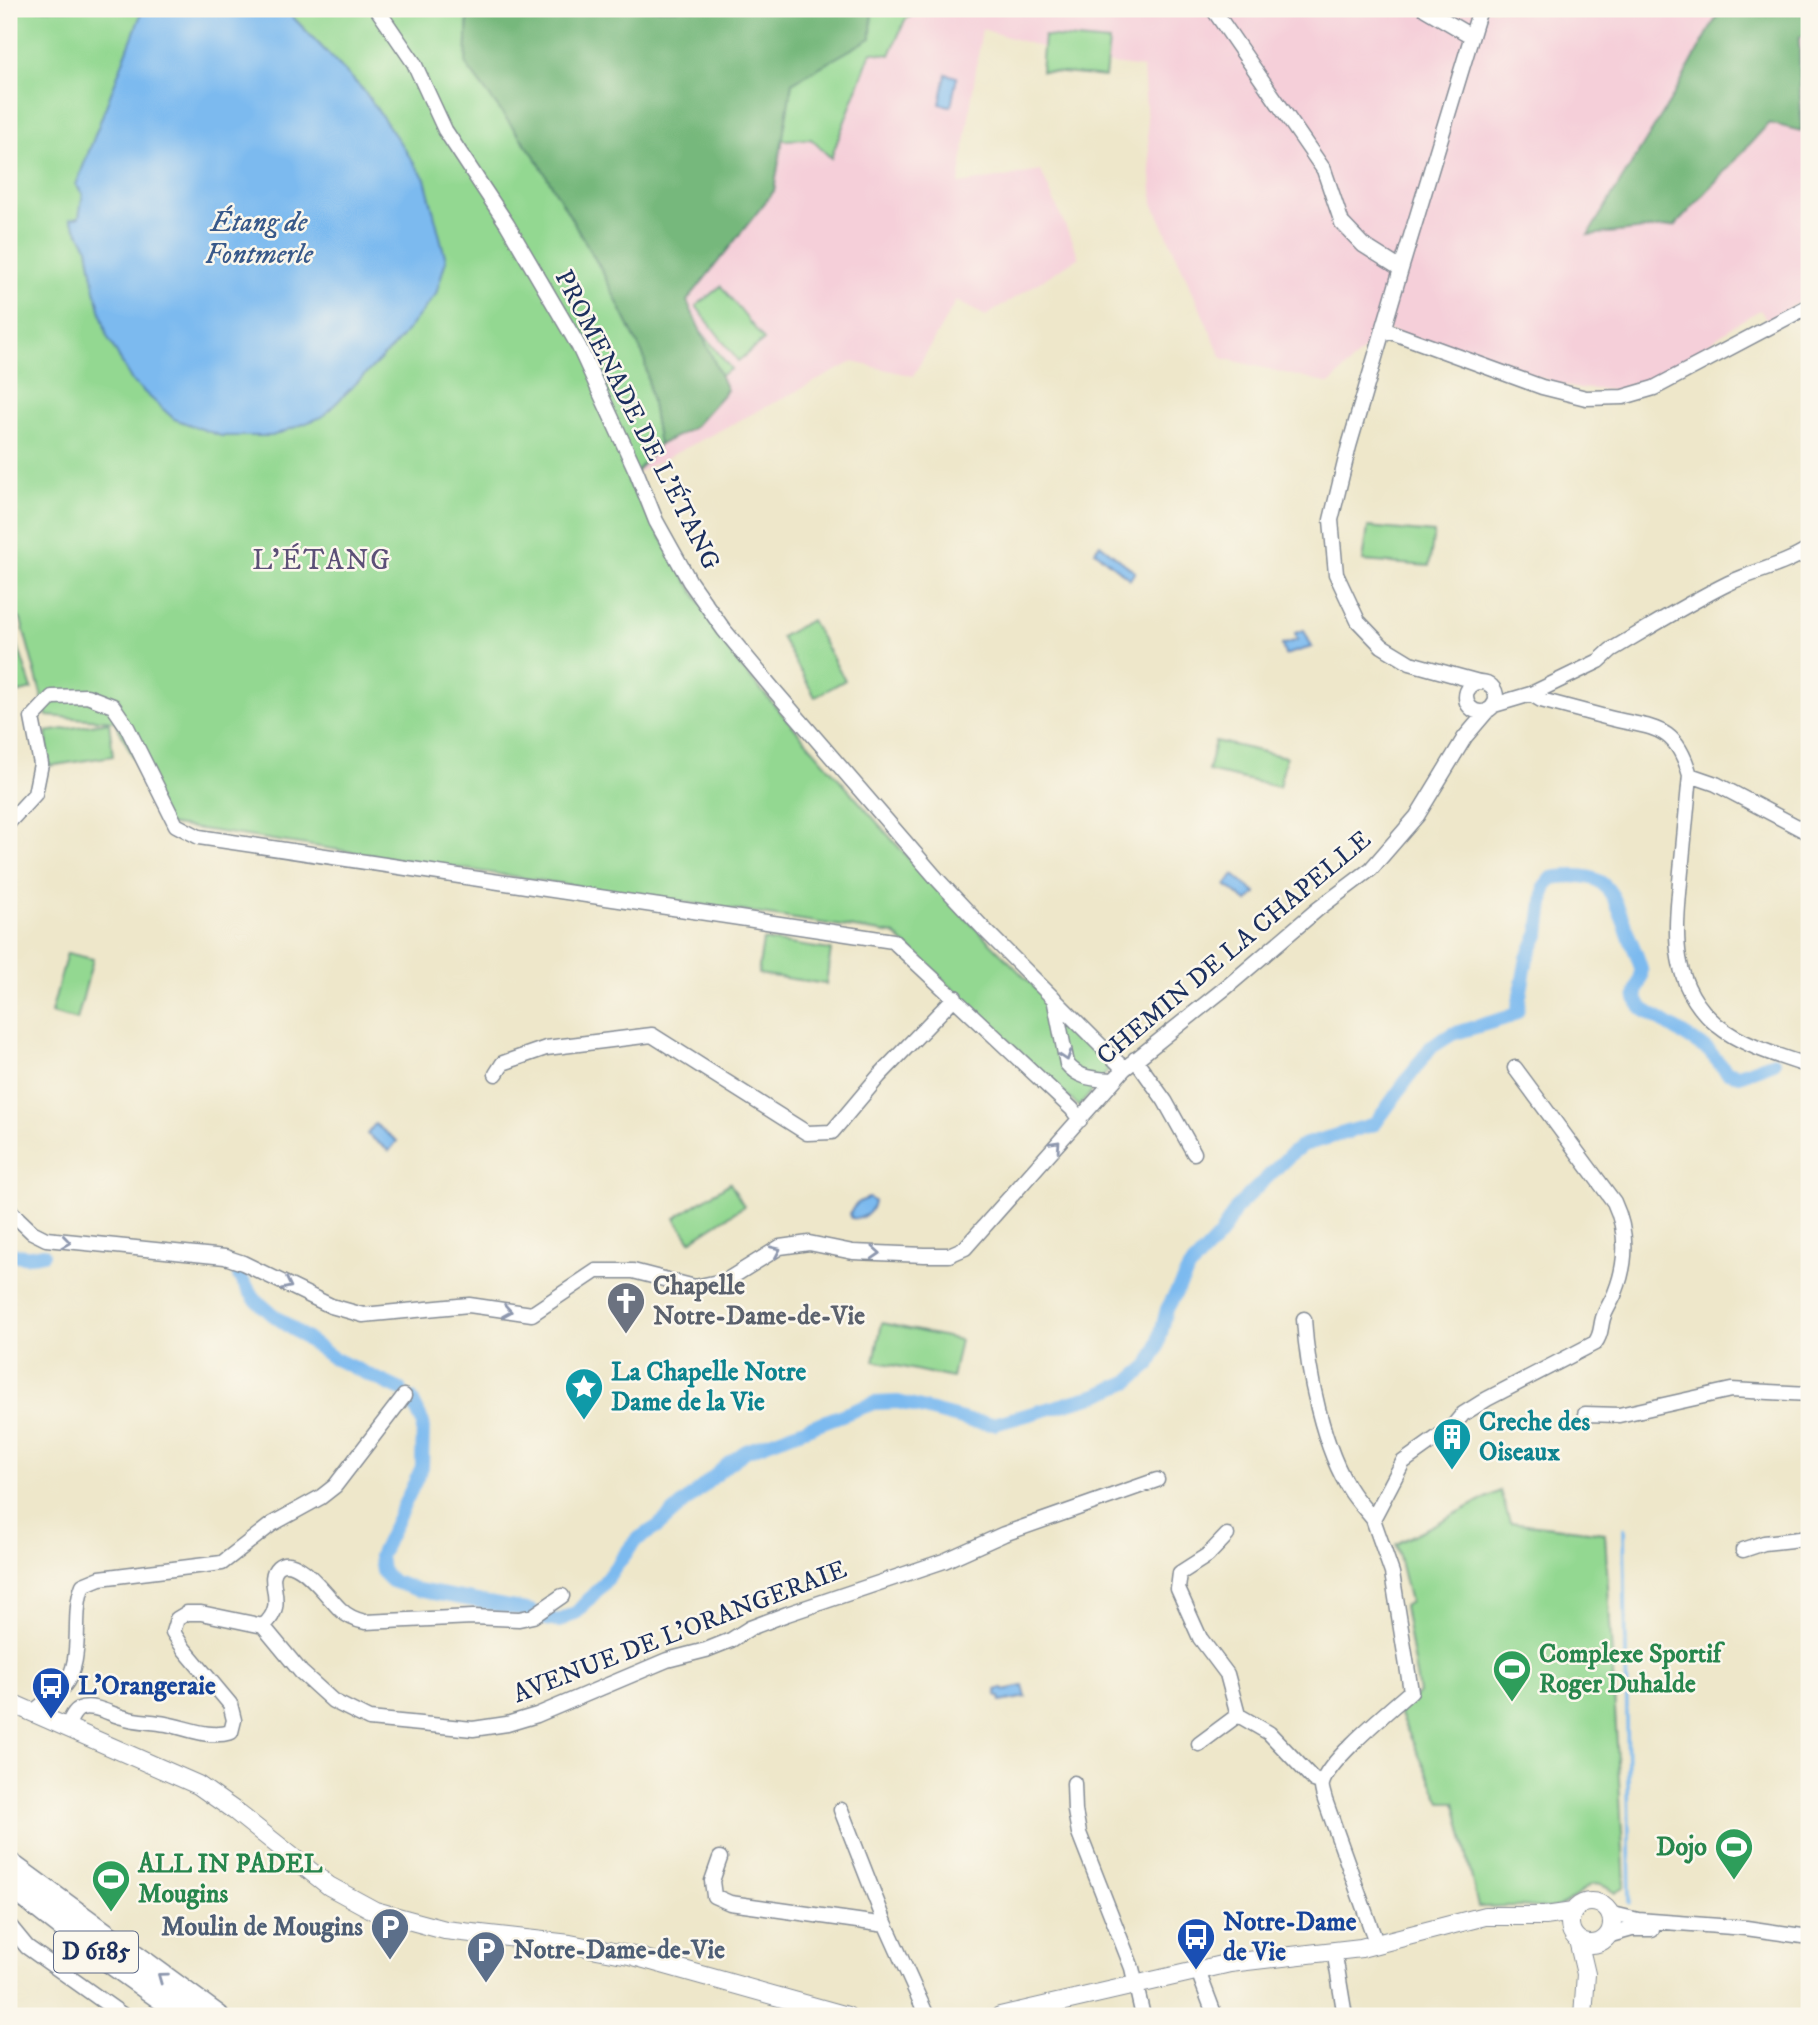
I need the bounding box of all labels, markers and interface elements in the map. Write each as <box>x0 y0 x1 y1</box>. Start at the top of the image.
water label: Étang de Fontmerle <box>205 205 315 272</box>
street label: PROMENADE DE L'ÉTANG <box>547 264 727 576</box>
district label: L'ÉTANG <box>252 543 392 578</box>
street label: CHEMIN DE LA CHAPELLE <box>1090 823 1378 1073</box>
one-way arrow <box>1058 1049 1072 1061</box>
one-way arrow <box>1048 1140 1061 1153</box>
one-way arrow <box>60 1234 72 1249</box>
one-way arrow <box>769 1245 781 1259</box>
one-way arrow <box>871 1245 882 1260</box>
place label: Chapelle Notre-Dame-de-Vie <box>653 1270 865 1333</box>
one-way arrow <box>280 1276 292 1290</box>
church icon: Chapelle Notre-Dame-de-Vie <box>605 1280 647 1335</box>
one-way arrow <box>501 1303 513 1318</box>
place label: La Chapelle Notre Dame de la Vie <box>611 1356 806 1419</box>
place icon: La Chapelle Notre Dame de la Vie <box>563 1366 605 1421</box>
place label: Creche des Oiseaux <box>1479 1406 1590 1469</box>
building icon: Creche des Oiseaux <box>1431 1416 1473 1471</box>
street label: AVENUE DE L'ORANGERAIE <box>508 1553 852 1711</box>
place label: Complexe Sportif Roger Duhalde <box>1539 1638 1726 1701</box>
sports icon: Complexe Sportif Roger Duhalde <box>1491 1648 1533 1703</box>
bus stop icon: L'Orangeraie <box>30 1665 72 1720</box>
place label: L'Orangeraie <box>78 1670 216 1703</box>
sports icon: Dojo <box>1713 1826 1755 1881</box>
place label: Dojo <box>1656 1831 1707 1864</box>
place label: ALL IN PADEL Mougins <box>137 1848 323 1911</box>
sports icon: ALL IN PADEL Mougins <box>90 1858 132 1913</box>
parking icon: Moulin de Mougins <box>369 1906 411 1961</box>
place label: Notre-Dame de Vie <box>1223 1906 1357 1969</box>
place label: Moulin de Mougins <box>161 1911 363 1944</box>
bus stop icon: Notre-Dame de Vie <box>1175 1916 1217 1971</box>
parking icon: Notre-Dame-de-Vie <box>465 1929 507 1984</box>
road number: D 6185 <box>54 1931 138 1972</box>
place label: Notre-Dame-de-Vie <box>513 1934 725 1967</box>
one-way arrow <box>157 1973 170 1986</box>

